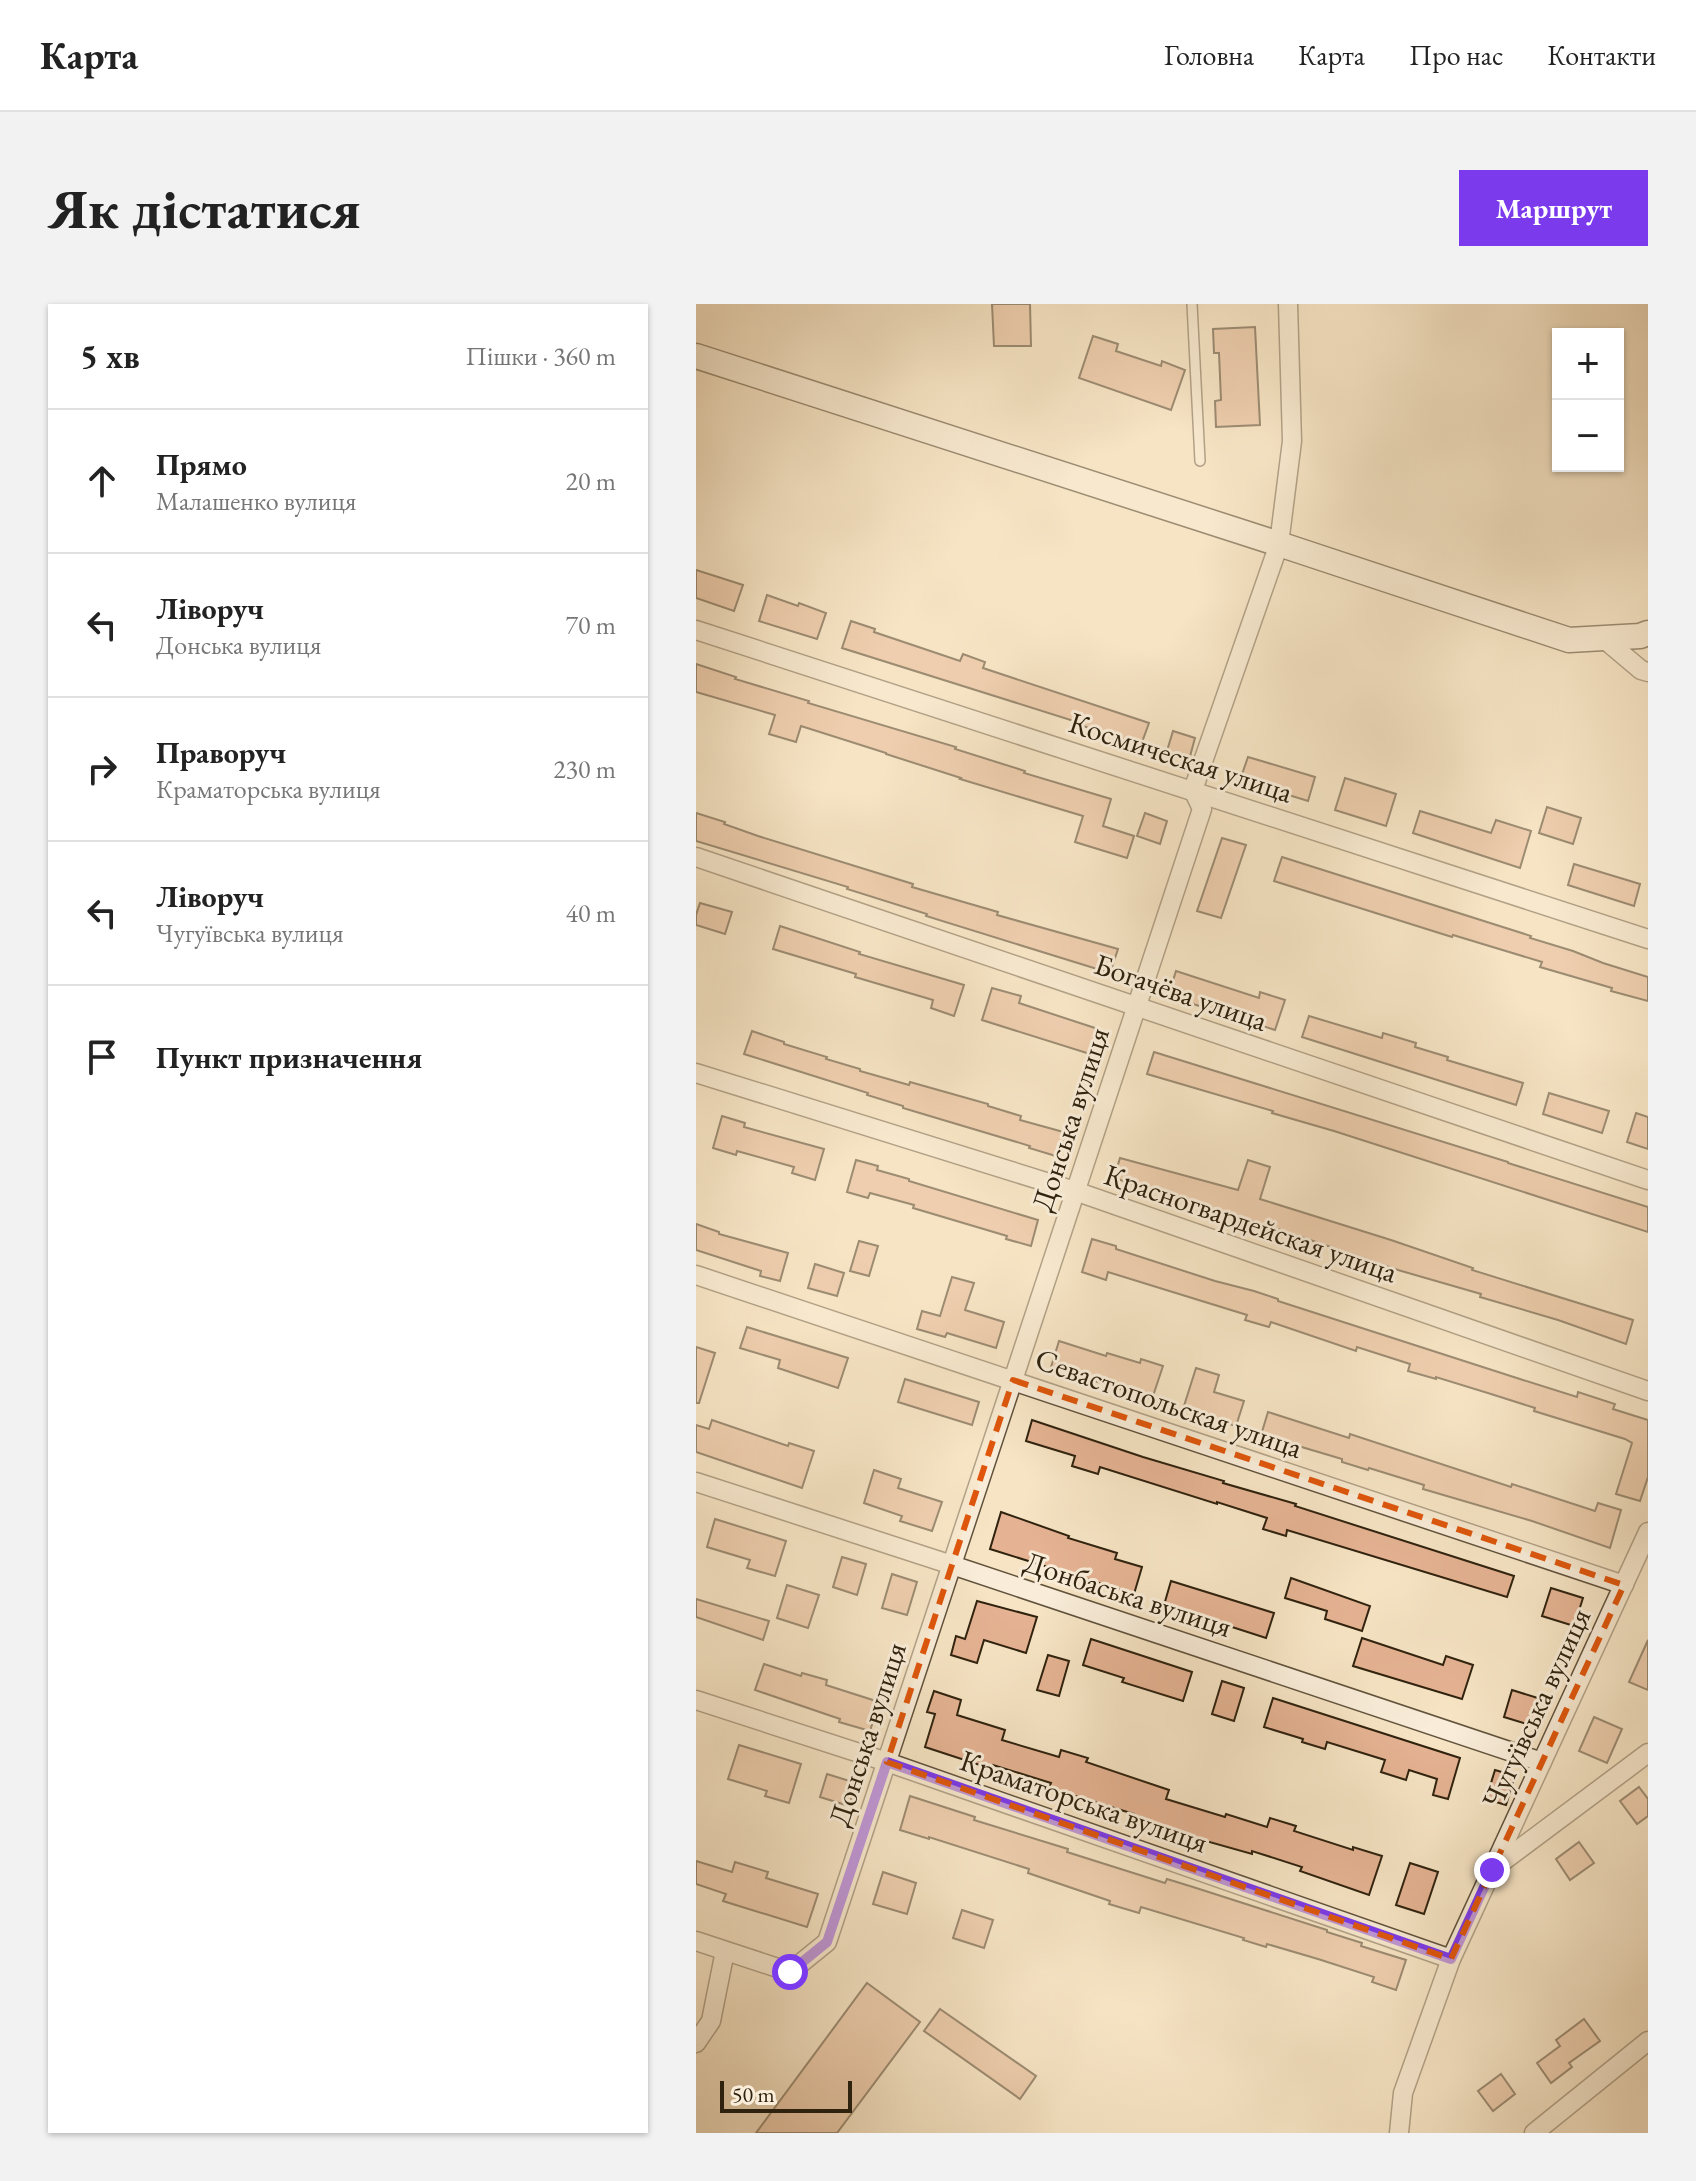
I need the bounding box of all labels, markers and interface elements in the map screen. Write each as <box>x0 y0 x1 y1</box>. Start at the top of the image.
text: Карта <box>40 31 138 80</box>
text: Головна <box>1164 37 1254 73</box>
text: Карта <box>1298 37 1365 73</box>
text: Про нас <box>1409 37 1503 73</box>
text: Контакти <box>1547 37 1656 73</box>
button: Маршрут <box>1459 170 1648 246</box>
text: Як дістатися <box>48 172 361 245</box>
map controls <box>1552 328 1624 472</box>
button: + <box>1552 328 1624 400</box>
text: 5 хв <box>80 334 140 378</box>
text: Пішки · 360 m <box>465 339 616 373</box>
button: − <box>1552 400 1624 472</box>
text: Прямо <box>156 445 247 484</box>
icon: ahead <box>80 459 124 503</box>
text: 20 m <box>566 464 616 498</box>
text: Малашенко вулиця <box>156 484 356 518</box>
text: Ліворуч <box>156 589 264 628</box>
icon: left <box>80 603 124 647</box>
text: 70 m <box>566 608 616 642</box>
text: Донська вулиця <box>156 628 321 662</box>
street label: Космическая улица <box>1064 702 1298 812</box>
text: Праворуч <box>156 733 286 772</box>
icon: right <box>80 747 124 791</box>
text: 230 m <box>553 752 616 786</box>
text: Краматорська вулиця <box>156 772 381 806</box>
text: Ліворуч <box>156 877 264 916</box>
icon: left <box>80 891 124 935</box>
text: 40 m <box>566 896 616 930</box>
text: Чугуївська вулиця <box>156 916 344 950</box>
street label: Богачёва улица <box>1089 944 1273 1040</box>
street label: Донська вулиця <box>1022 1022 1118 1216</box>
icon: arrive <box>80 1035 124 1079</box>
text: Пункт призначення <box>156 1038 422 1077</box>
street label: Красногвардейская улица <box>1099 1155 1403 1291</box>
street label: Севастопольская улица <box>1030 1339 1308 1467</box>
street label: Донбаська вулиця <box>1019 1542 1237 1646</box>
street label: Чугуївська вулиця <box>1473 1602 1599 1814</box>
street label: Донська вулиця <box>819 1637 915 1831</box>
street label: Краматорська вулиця <box>955 1740 1213 1862</box>
route end <box>1474 1852 1510 1888</box>
route start <box>772 1954 808 1990</box>
scale bar <box>720 2077 852 2113</box>
text: 50 m <box>732 2080 775 2109</box>

